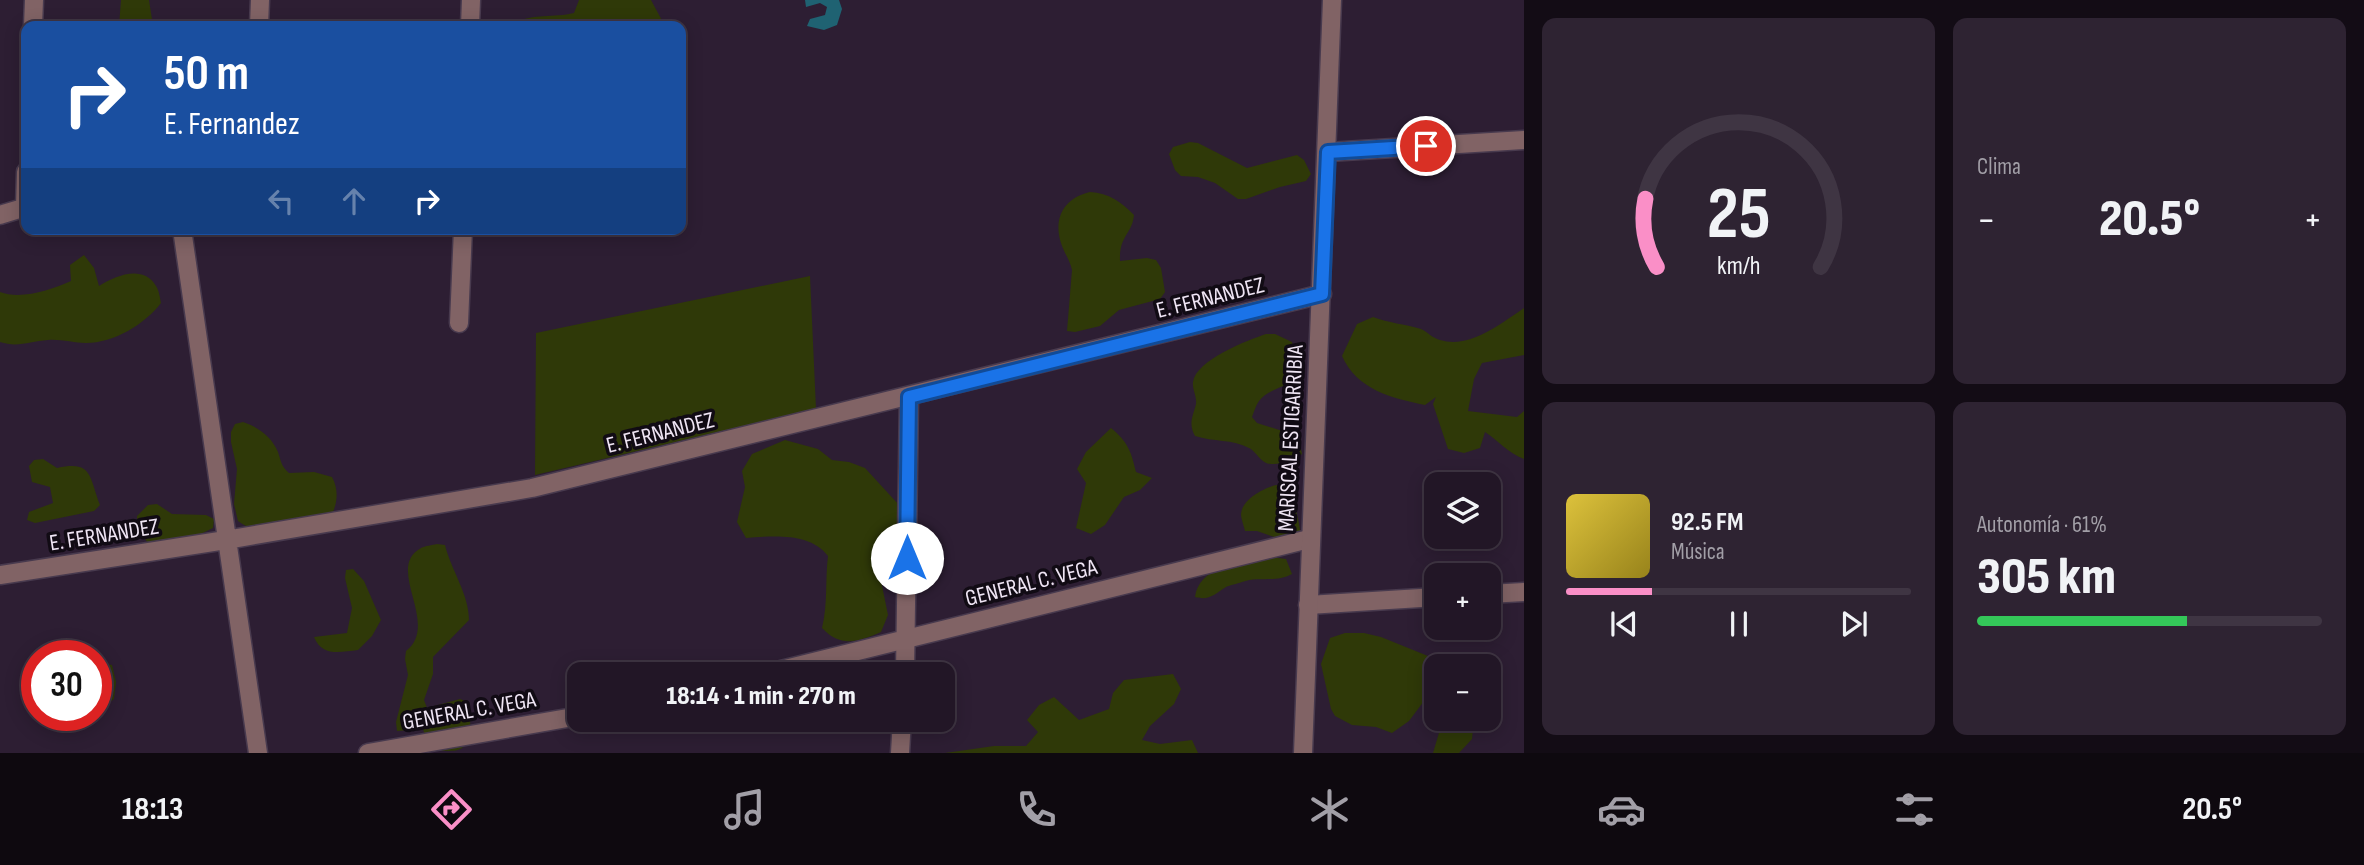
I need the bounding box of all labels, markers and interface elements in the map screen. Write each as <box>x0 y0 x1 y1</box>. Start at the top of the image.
text: 50 m <box>164 45 249 104</box>
icon: right <box>49 49 140 140</box>
text: E. Fernandez <box>164 105 299 144</box>
pin <box>1396 116 1456 176</box>
icon: arrive <box>1407 127 1445 165</box>
text: Clima <box>1977 153 2021 181</box>
text: 25 <box>1707 171 1770 259</box>
icon: left <box>262 182 300 220</box>
icon: ahead <box>335 182 373 220</box>
icon: right <box>408 182 446 220</box>
text: 20.5° <box>2099 188 2200 251</box>
text: − <box>1977 198 1996 243</box>
text: + <box>2303 198 2322 243</box>
text: km/h <box>1717 251 1760 282</box>
street label: E. FERNANDEZ <box>1153 271 1268 325</box>
street label: MARISCAL ESTIGARRIBIA <box>1272 344 1310 532</box>
street label: E. FERNANDEZ <box>603 406 718 460</box>
map controls <box>1424 472 1501 731</box>
button: layers <box>1424 472 1501 549</box>
text: 92.5 FM <box>1671 507 1743 538</box>
text: Autonomía · 61% <box>1977 511 2107 539</box>
street label: E. FERNANDEZ <box>47 512 161 557</box>
position arrow <box>870 521 944 595</box>
text: Música <box>1671 538 1725 566</box>
text: 305 km <box>1977 546 2116 609</box>
street label: GENERAL C. VEGA <box>963 553 1100 613</box>
button: + <box>1424 563 1501 640</box>
icon: previous <box>1605 605 1643 643</box>
icon: pause <box>1720 605 1758 643</box>
icon: next <box>1835 605 1873 643</box>
speed limit sign: 30 <box>21 640 112 731</box>
button: − <box>1424 654 1501 731</box>
text: 18:14 · 1 min · 270 m <box>666 681 856 712</box>
street label: GENERAL C. VEGA <box>400 685 538 736</box>
icon: directions <box>427 785 476 834</box>
icon: music <box>720 785 769 834</box>
icon: phone <box>1012 785 1061 834</box>
icon: climate <box>1305 785 1354 834</box>
icon: car <box>1597 785 1646 834</box>
icon: filters <box>1890 785 1939 834</box>
text: 18:13 <box>122 790 183 829</box>
text: 20.5° <box>2182 790 2242 829</box>

